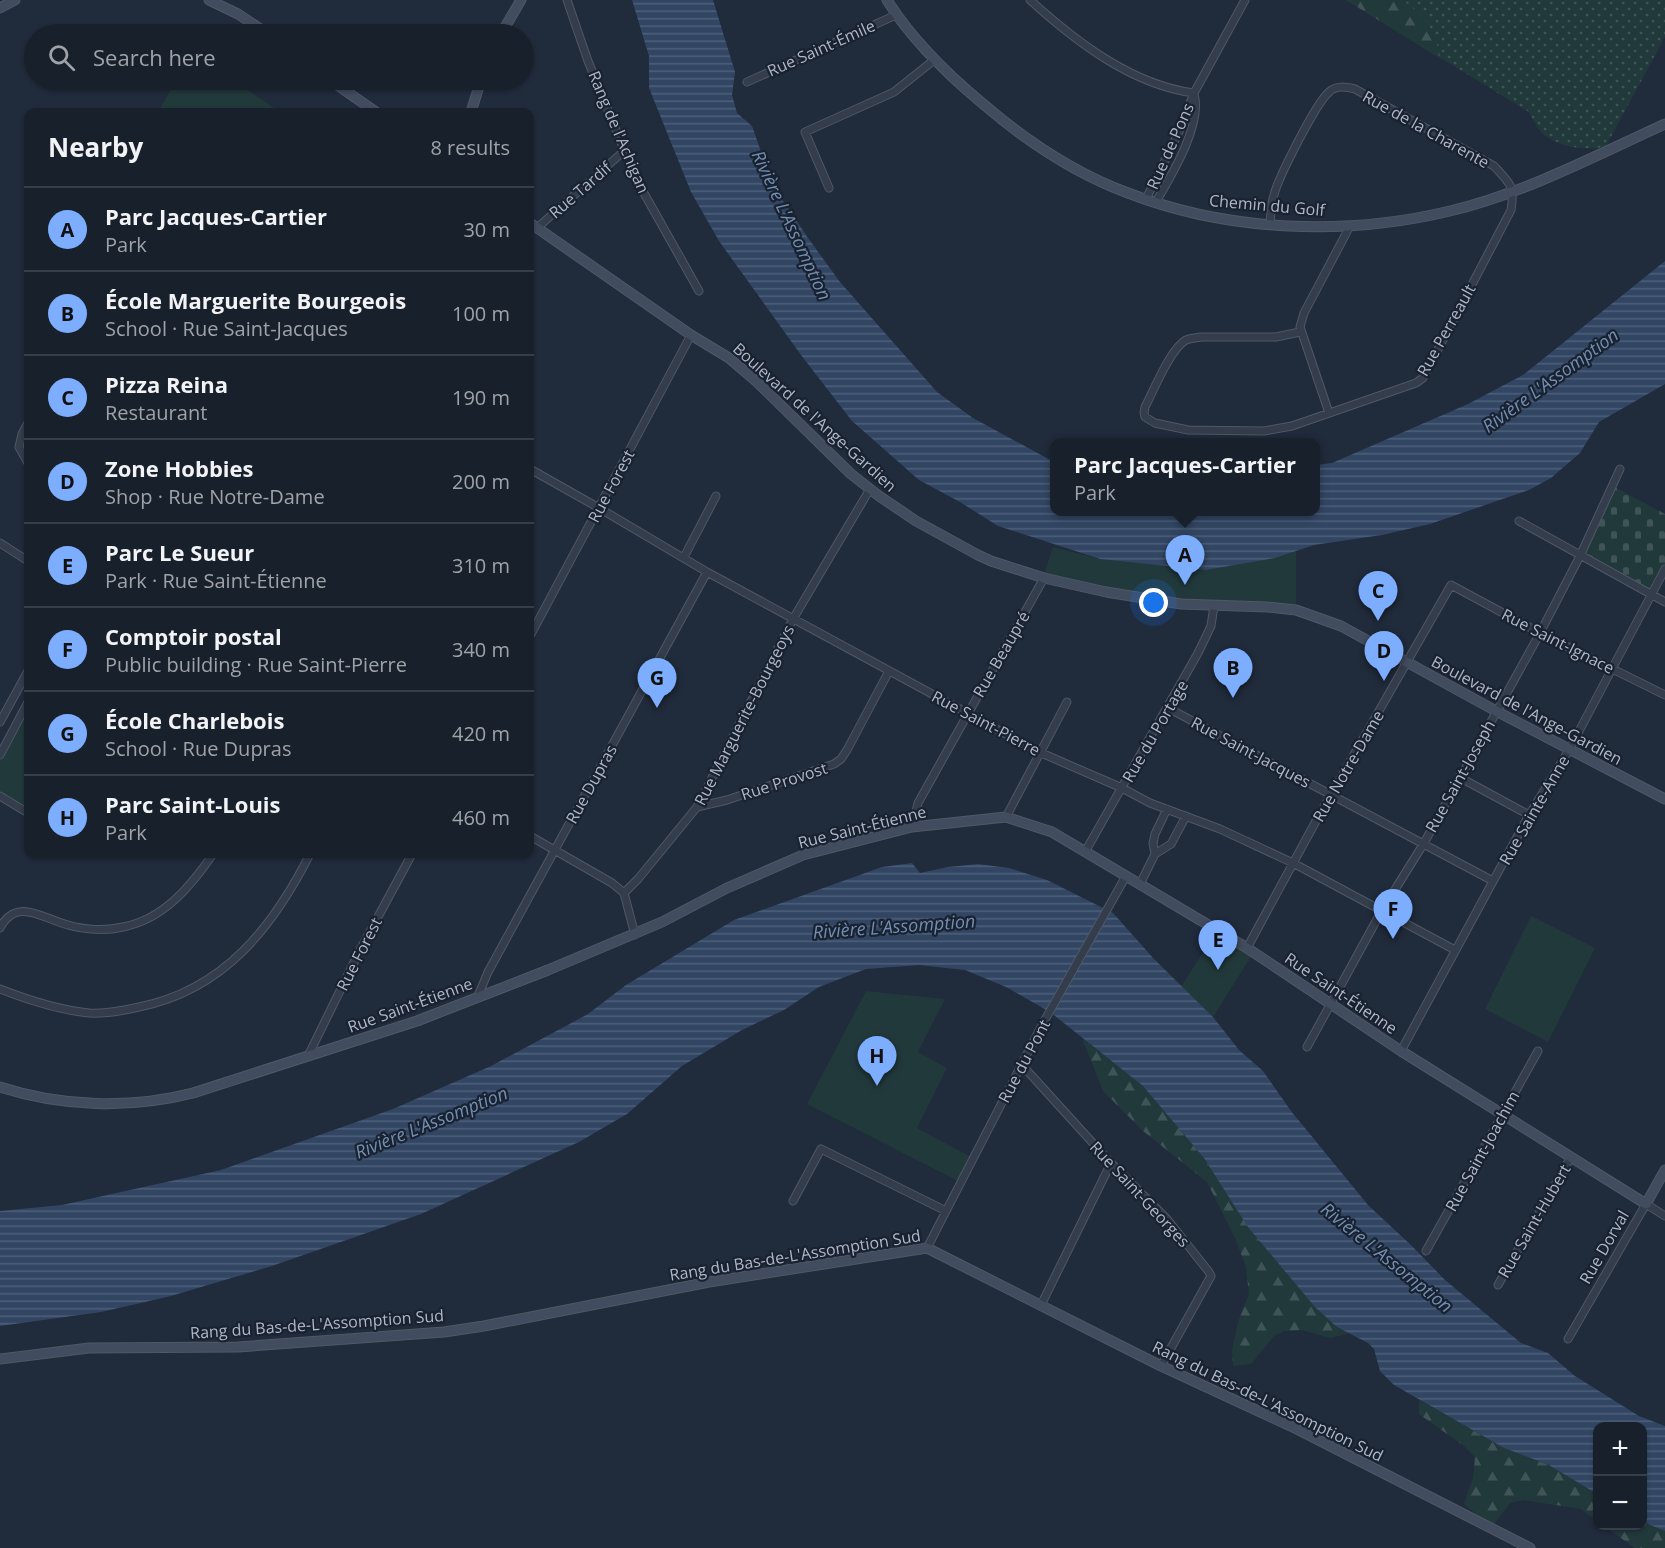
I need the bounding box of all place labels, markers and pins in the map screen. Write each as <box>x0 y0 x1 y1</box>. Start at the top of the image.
pin: A <box>1166 536 1204 585</box>
pin: C <box>1358 572 1398 621</box>
pin: D <box>1364 632 1404 681</box>
pin: B <box>1214 648 1252 698</box>
pin: G <box>638 658 676 708</box>
pin: F <box>1374 890 1412 939</box>
pin: E <box>1198 920 1238 970</box>
pin: H <box>858 1036 896 1086</box>

